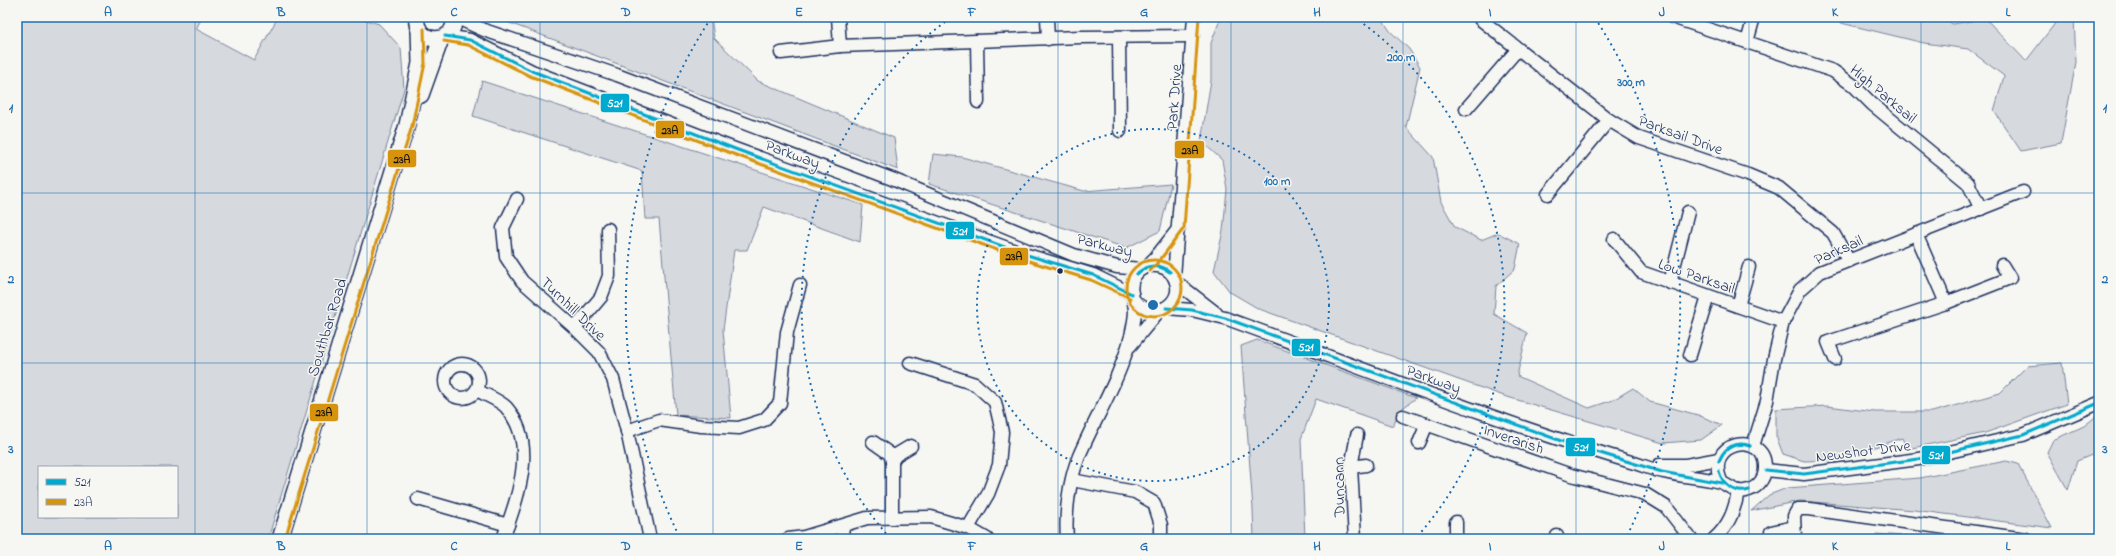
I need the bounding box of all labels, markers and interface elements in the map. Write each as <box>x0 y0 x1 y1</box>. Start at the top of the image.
text: A <box>104 3 112 22</box>
text: B <box>276 3 286 22</box>
text: C <box>450 3 458 22</box>
text: D <box>620 3 631 22</box>
text: E <box>795 3 803 22</box>
text: F <box>967 3 977 22</box>
text: G <box>1140 3 1148 22</box>
text: H <box>1313 3 1321 22</box>
text: I <box>1488 3 1492 22</box>
text: J <box>1659 3 1665 22</box>
text: K <box>1832 3 1839 22</box>
text: L <box>2006 3 2012 22</box>
text: 200 m <box>1386 49 1416 67</box>
street label: High Parksail <box>1844 59 1922 130</box>
street label: Park Drive <box>1161 62 1189 131</box>
text: 300 m <box>1616 74 1646 92</box>
line badge: 521 <box>600 93 630 113</box>
text: 521 <box>607 96 623 112</box>
text: 1 <box>9 99 14 118</box>
text: 1 <box>2103 99 2108 118</box>
street label: Parksail Drive <box>1635 109 1727 163</box>
line badge: 23A <box>655 120 685 139</box>
text: 23A <box>661 123 679 139</box>
street label: Parkway <box>761 134 823 176</box>
line badge: 23A <box>1174 140 1205 159</box>
text: 23A <box>1181 143 1199 159</box>
line badge: 23A <box>387 149 417 168</box>
text: 23A <box>393 152 411 168</box>
text: 100 m <box>1264 173 1291 191</box>
line badge: 521 <box>945 221 975 240</box>
text: 521 <box>952 224 968 240</box>
street label: Parkway <box>1074 227 1135 264</box>
street label: Parksail <box>1811 229 1867 272</box>
line badge: 23A <box>999 247 1029 266</box>
text: 23A <box>1005 249 1023 265</box>
street label: Low Parksail <box>1655 253 1738 301</box>
unlabelled marker <box>1055 266 1065 276</box>
text: 2 <box>7 270 15 289</box>
text: 2 <box>2101 270 2109 289</box>
street label: Turnhill Drive <box>534 272 612 348</box>
street label: Southbar Road <box>302 276 354 380</box>
centre of rings <box>1146 298 1160 312</box>
line badge: 521 <box>1291 338 1321 357</box>
text: 521 <box>1298 340 1314 356</box>
street label: Parkway <box>1402 359 1464 401</box>
line badge: 23A <box>309 403 339 422</box>
text: 23A <box>315 405 333 421</box>
street label: Inverarish <box>1480 418 1547 461</box>
street label: Newshot Drive <box>1814 434 1913 470</box>
line badge: 521 <box>1565 437 1596 457</box>
text: 3 <box>7 440 14 459</box>
text: 521 <box>1573 440 1589 456</box>
text: 3 <box>2101 440 2108 459</box>
line badge: 521 <box>1921 445 1951 465</box>
text: 521 <box>1928 448 1944 464</box>
street label: Duncann <box>1327 457 1353 518</box>
legend <box>38 466 178 518</box>
text: 521 <box>74 474 91 492</box>
text: 23A <box>74 494 92 512</box>
text: A <box>104 537 112 556</box>
text: B <box>276 537 286 556</box>
text: C <box>450 537 458 556</box>
text: D <box>620 537 631 556</box>
text: E <box>795 537 803 556</box>
text: F <box>967 537 977 556</box>
text: G <box>1140 537 1148 556</box>
text: H <box>1313 537 1321 556</box>
text: I <box>1488 537 1492 556</box>
text: J <box>1659 537 1665 556</box>
text: K <box>1832 537 1839 556</box>
text: L <box>2006 537 2012 556</box>

